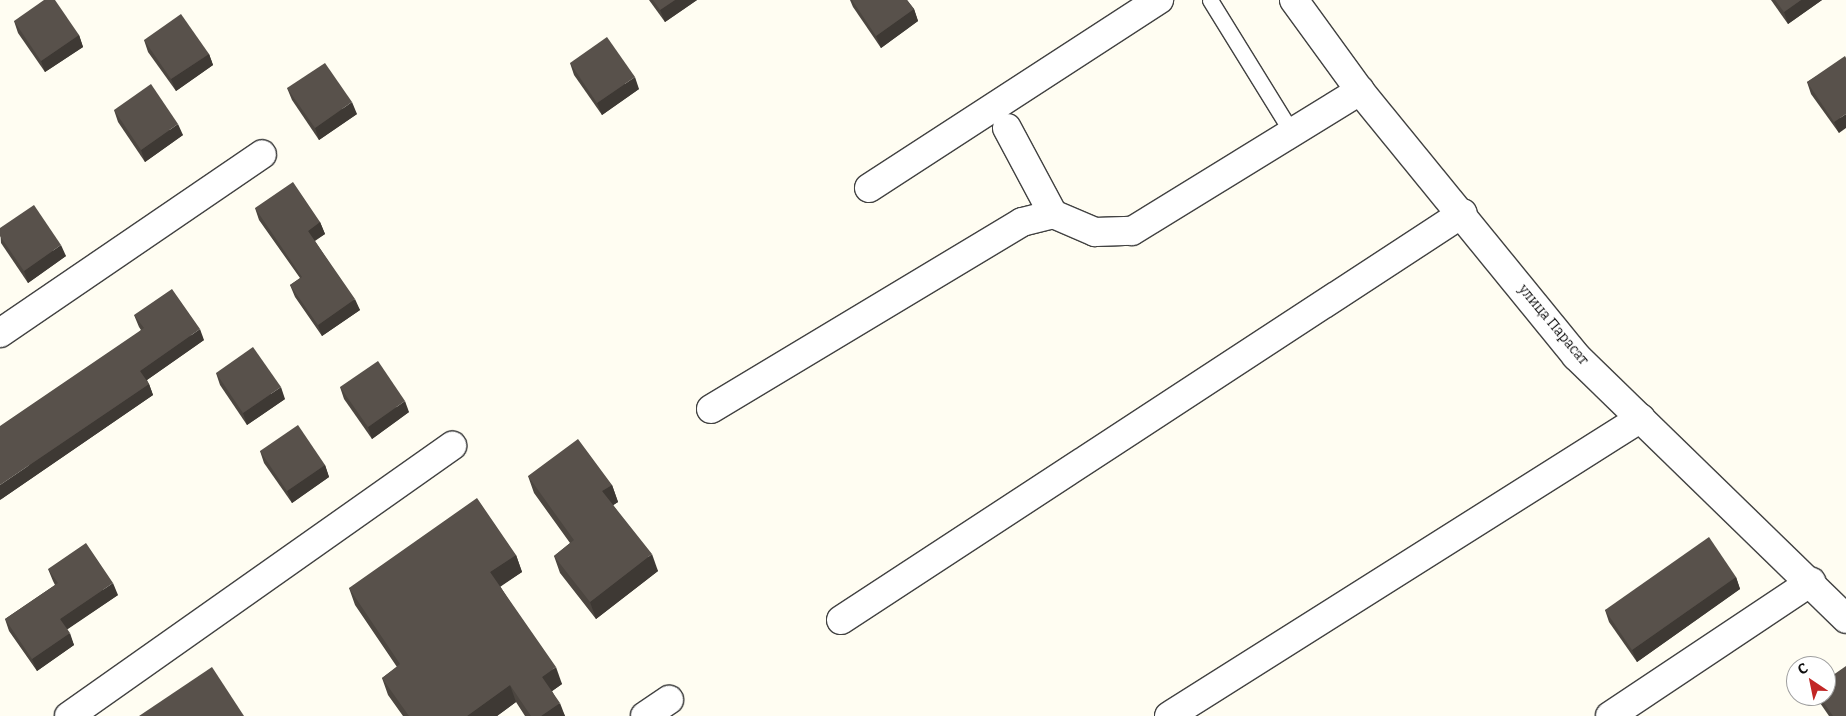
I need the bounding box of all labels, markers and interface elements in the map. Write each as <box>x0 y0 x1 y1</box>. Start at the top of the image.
street label: улица Парасат <box>1515 281 1591 369</box>
north arrow <box>1786 656 1836 706</box>
text: С <box>1794 659 1811 679</box>

